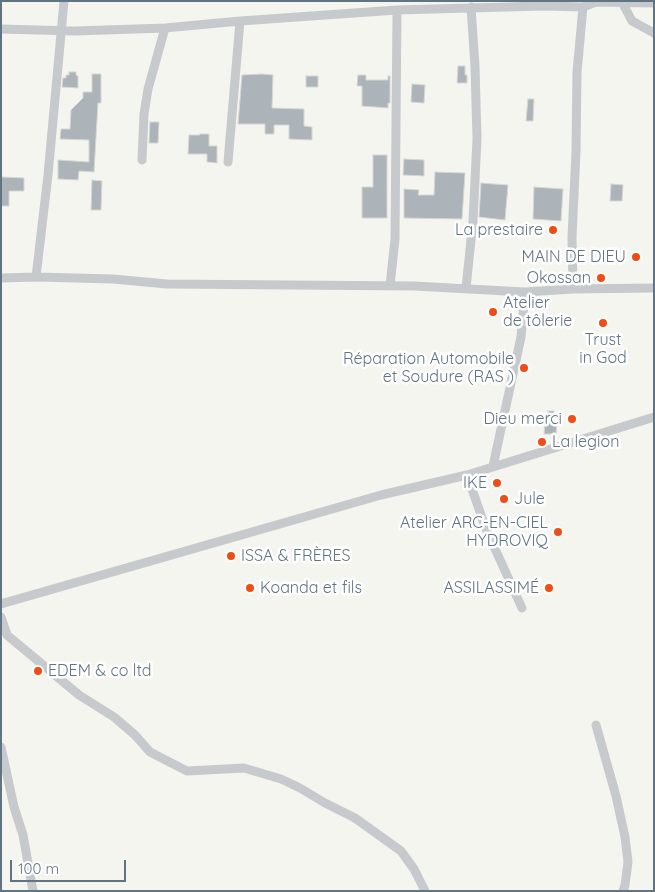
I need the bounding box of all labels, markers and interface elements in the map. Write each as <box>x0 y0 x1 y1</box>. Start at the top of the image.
place label: La prestaire <box>455 220 543 240</box>
marker: La prestaire <box>547 224 559 236</box>
place label: MAIN DE DIEU <box>521 247 626 267</box>
marker: MAIN DE DIEU <box>630 251 642 263</box>
place label: Okossan <box>527 268 591 288</box>
marker: Okossan <box>595 272 607 284</box>
place label: Atelier de tôlerie <box>503 293 572 331</box>
marker: Atelier de tôlerie <box>487 306 499 318</box>
marker: Trust in God <box>597 317 609 329</box>
place label: Trust in God <box>579 330 627 368</box>
place label: Réparation Automobile et Soudure (RAS ) <box>343 349 514 387</box>
marker: Réparation Automobile et Soudure (RAS ) <box>518 362 530 374</box>
place label: Dieu merci <box>483 409 562 429</box>
marker: Dieu merci <box>566 413 578 425</box>
place label: La legion <box>552 432 619 452</box>
marker: La legion <box>536 436 548 448</box>
place label: IKE <box>463 473 487 493</box>
marker: IKE <box>491 477 503 489</box>
place label: Jule <box>514 489 545 509</box>
marker: Jule <box>498 493 510 505</box>
place label: Atelier ARC-EN-CIEL HYDROVIQ <box>400 513 548 551</box>
marker: Atelier ARC-EN-CIEL HYDROVIQ <box>552 526 564 538</box>
place label: ISSA & FRÈRES <box>241 546 351 566</box>
marker: ISSA & FRÈRES <box>225 550 237 562</box>
place label: Koanda et fils <box>260 578 362 598</box>
place label: ASSILASSIMÉ <box>443 578 539 598</box>
marker: Koanda et fils <box>244 582 256 594</box>
marker: ASSILASSIMÉ <box>543 582 555 594</box>
place label: EDEM & co ltd <box>48 661 152 681</box>
marker: EDEM & co ltd <box>32 665 44 677</box>
scale bar <box>12 850 129 882</box>
text: 100 m <box>18 859 59 878</box>

